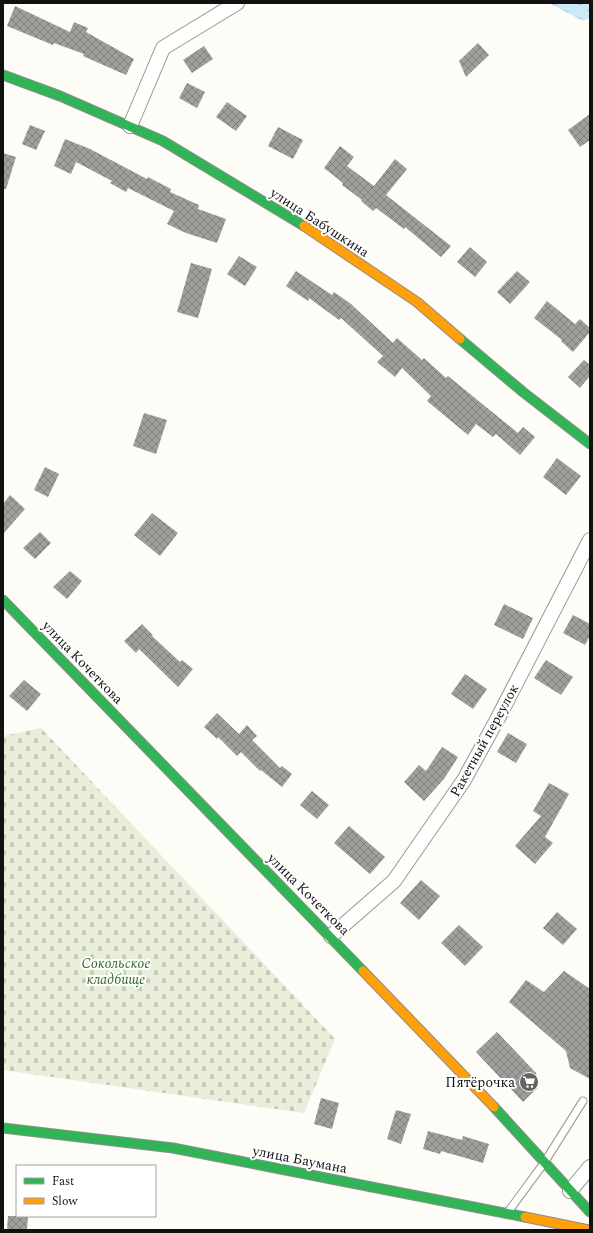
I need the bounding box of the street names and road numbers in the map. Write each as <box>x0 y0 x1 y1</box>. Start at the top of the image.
street label: улица Бабушкина <box>265 182 374 262</box>
street label: улица Кочеткова <box>36 615 128 709</box>
street label: Ракетный переулок <box>445 680 524 801</box>
street label: улица Кочеткова <box>262 848 355 940</box>
street label: улица Баумана <box>250 1140 349 1179</box>

